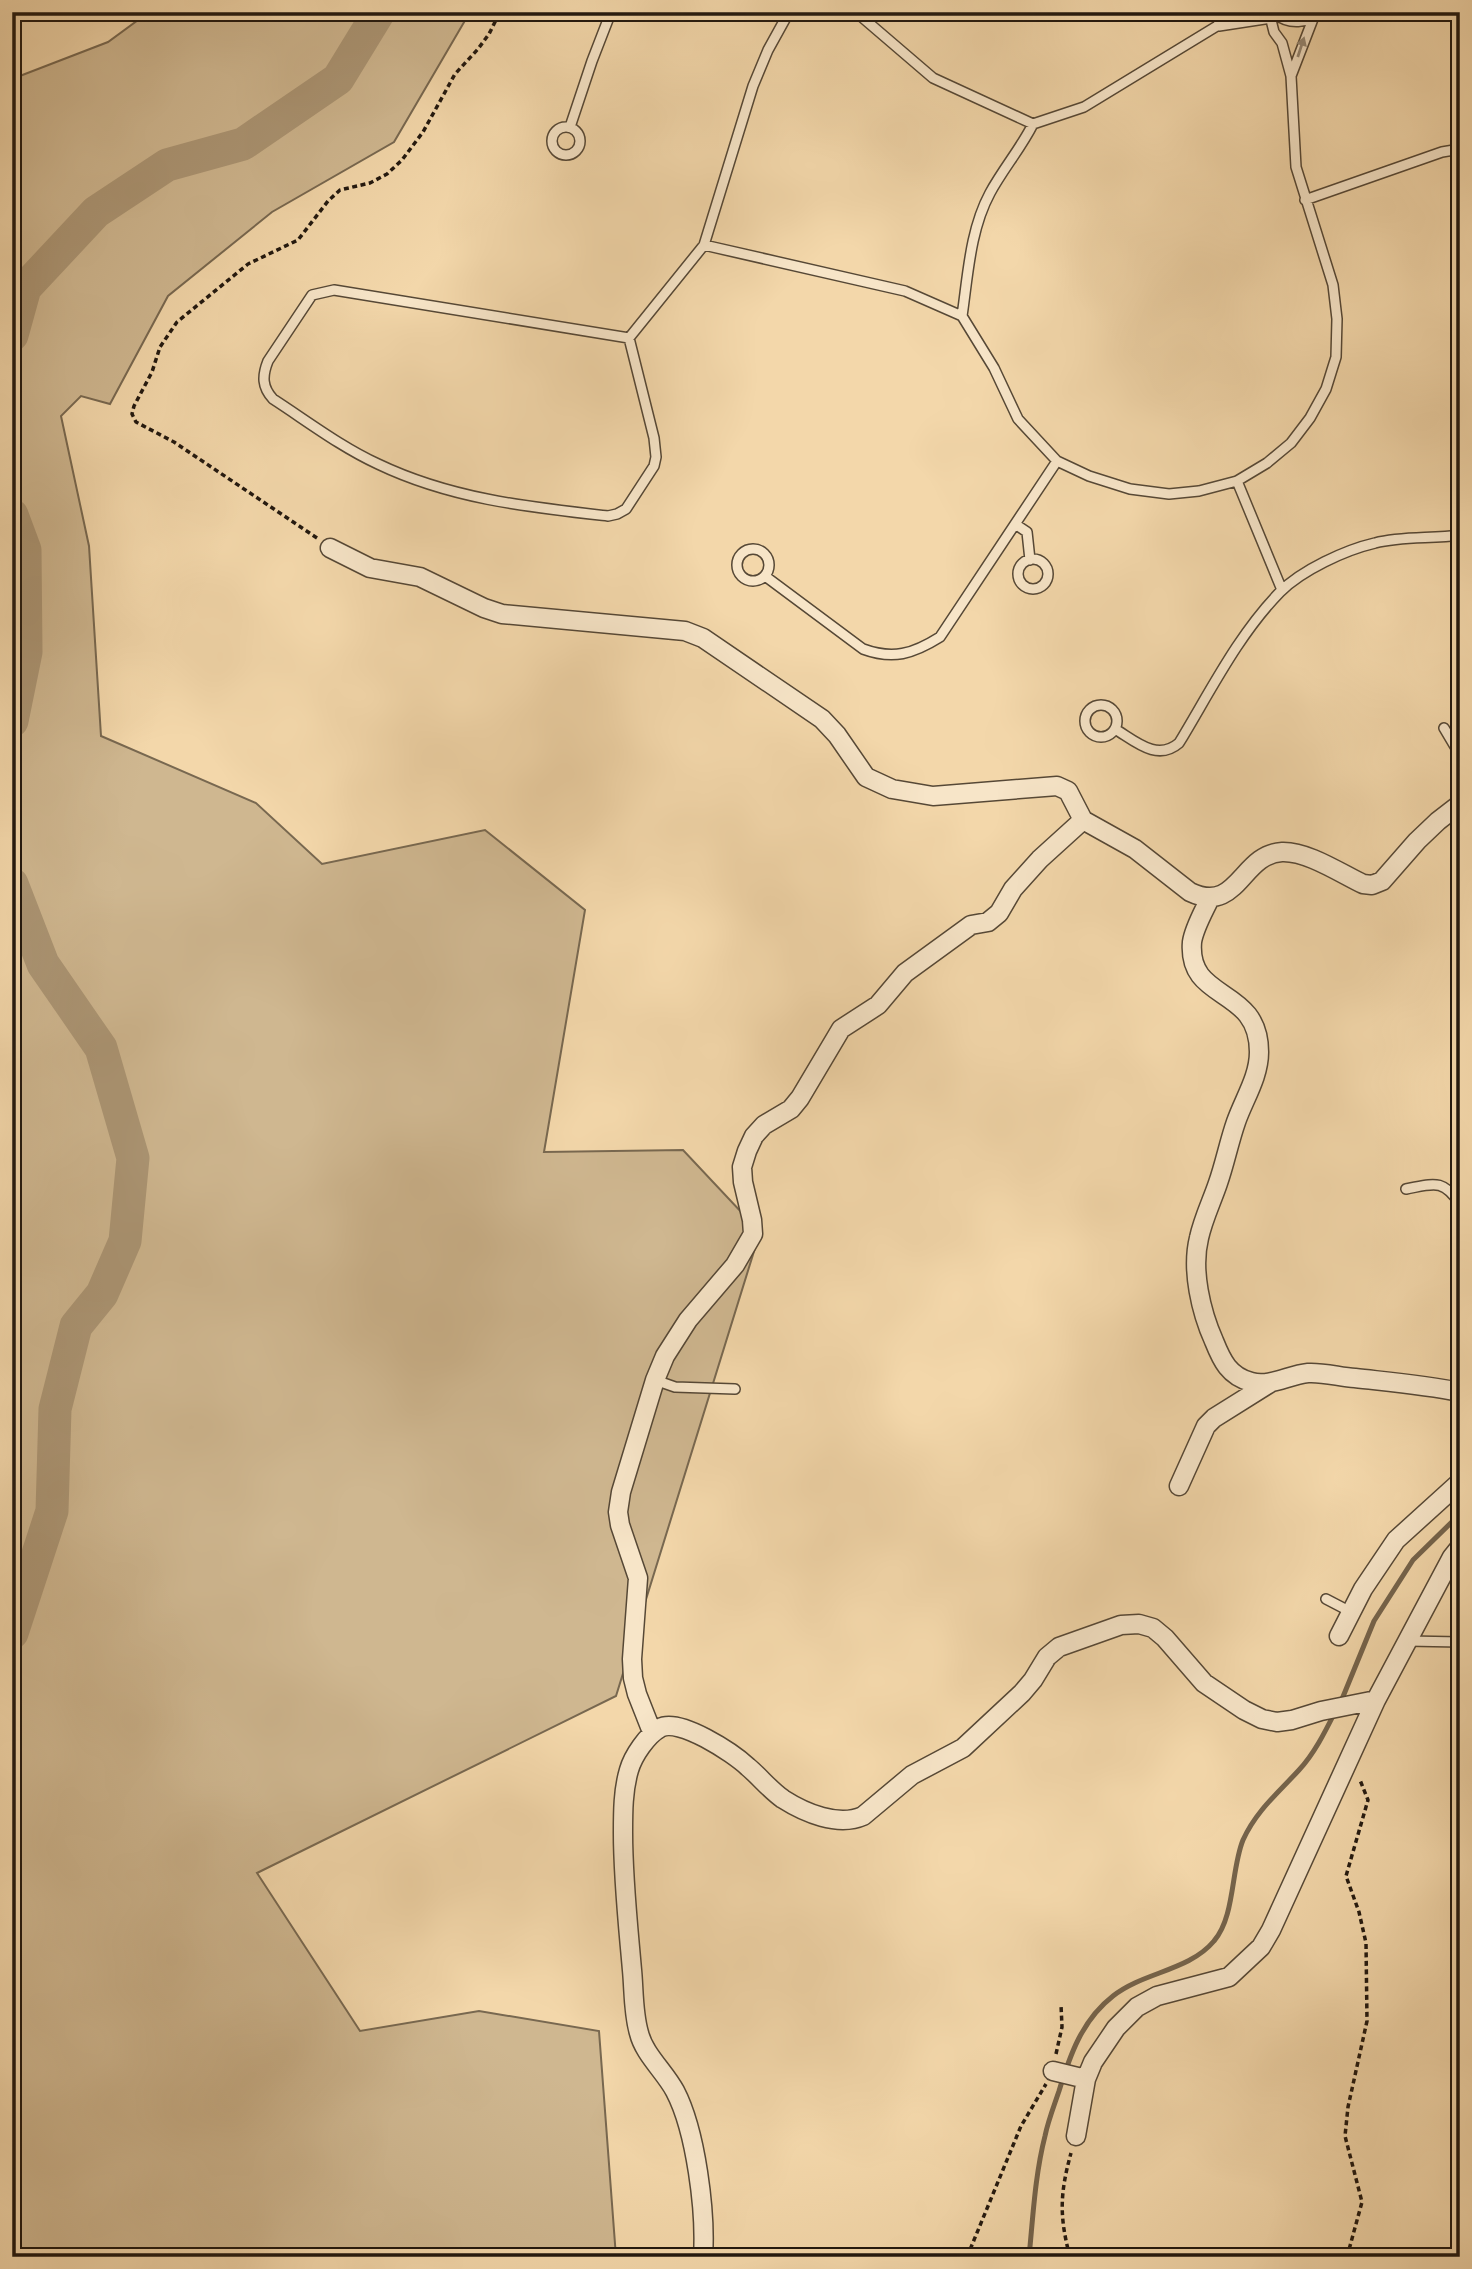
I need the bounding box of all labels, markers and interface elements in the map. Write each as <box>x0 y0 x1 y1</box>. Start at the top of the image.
one-way arrow <box>1296 36 1307 57</box>

